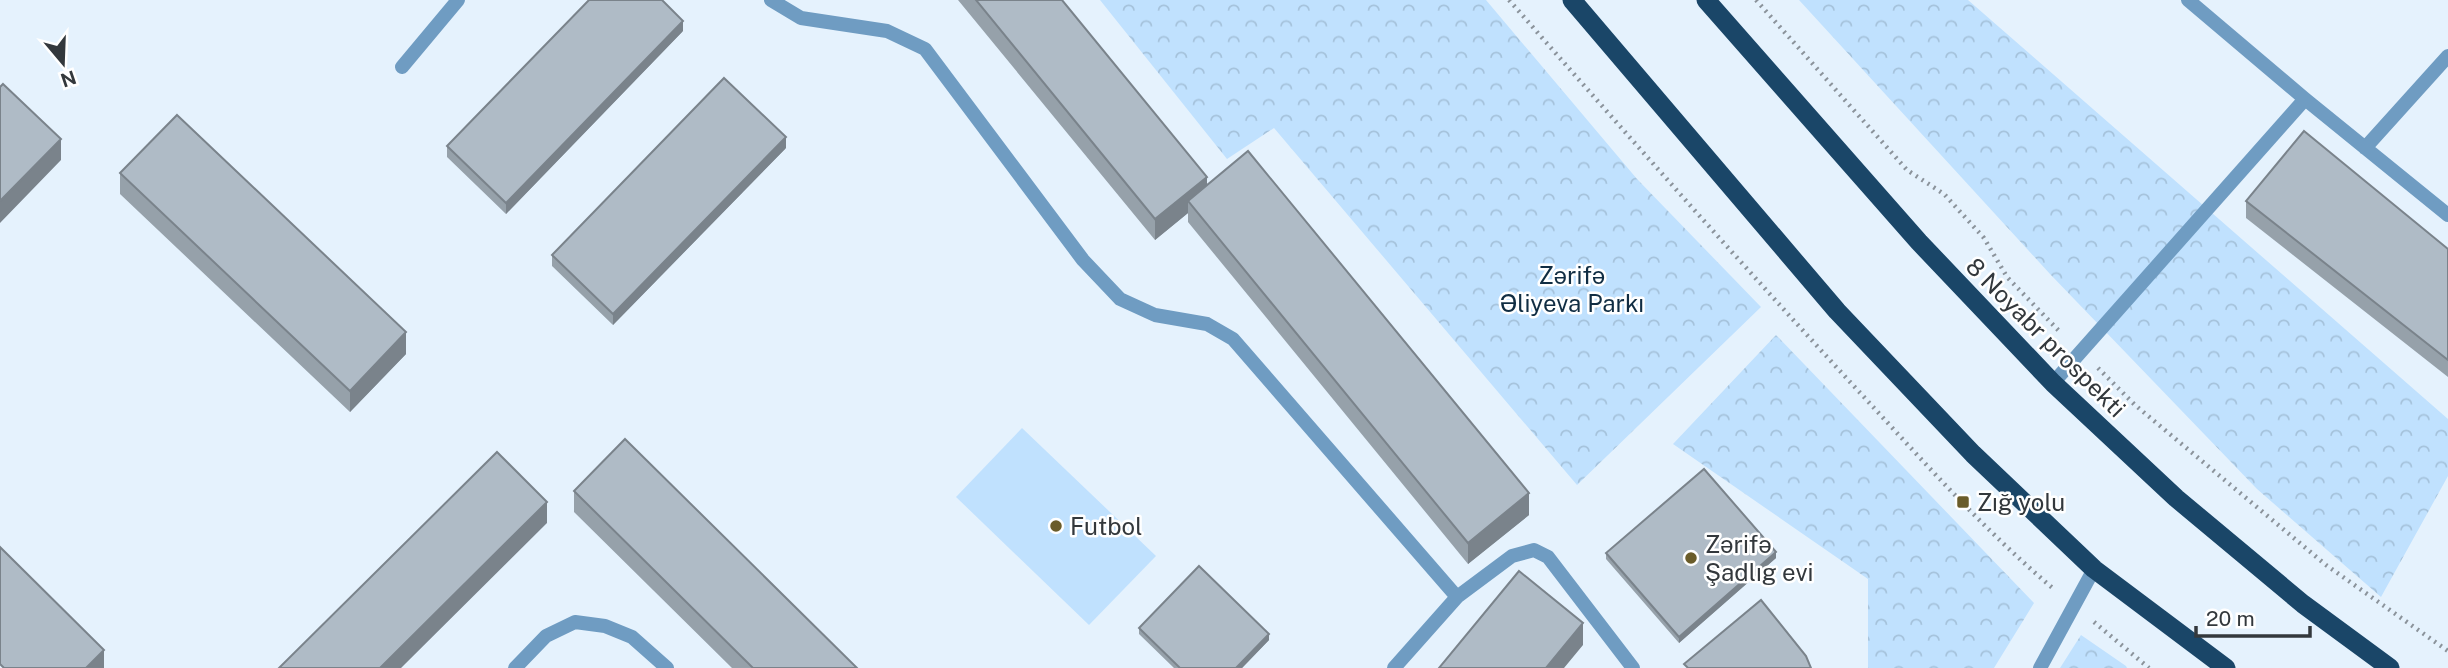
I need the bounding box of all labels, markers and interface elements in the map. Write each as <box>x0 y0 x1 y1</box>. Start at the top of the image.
north arrow <box>28 28 98 98</box>
text: N <box>58 66 79 92</box>
street label: 8 Noyabr prospekti <box>1961 252 2131 422</box>
park label: Zərifə Əliyeva Parkı <box>1500 261 1644 317</box>
place label: Zığ yolu <box>1977 488 2065 516</box>
marker: Zığ yolu <box>1955 494 1971 510</box>
place label: Futbol <box>1070 512 1142 540</box>
marker: Futbol <box>1048 518 1064 534</box>
place label: Zərifə Şadlıg evi <box>1705 530 1814 586</box>
marker: Zərifə Şadlıg evi <box>1683 550 1699 566</box>
scale bar <box>2196 594 2310 638</box>
text: 20 m <box>2206 606 2255 631</box>

